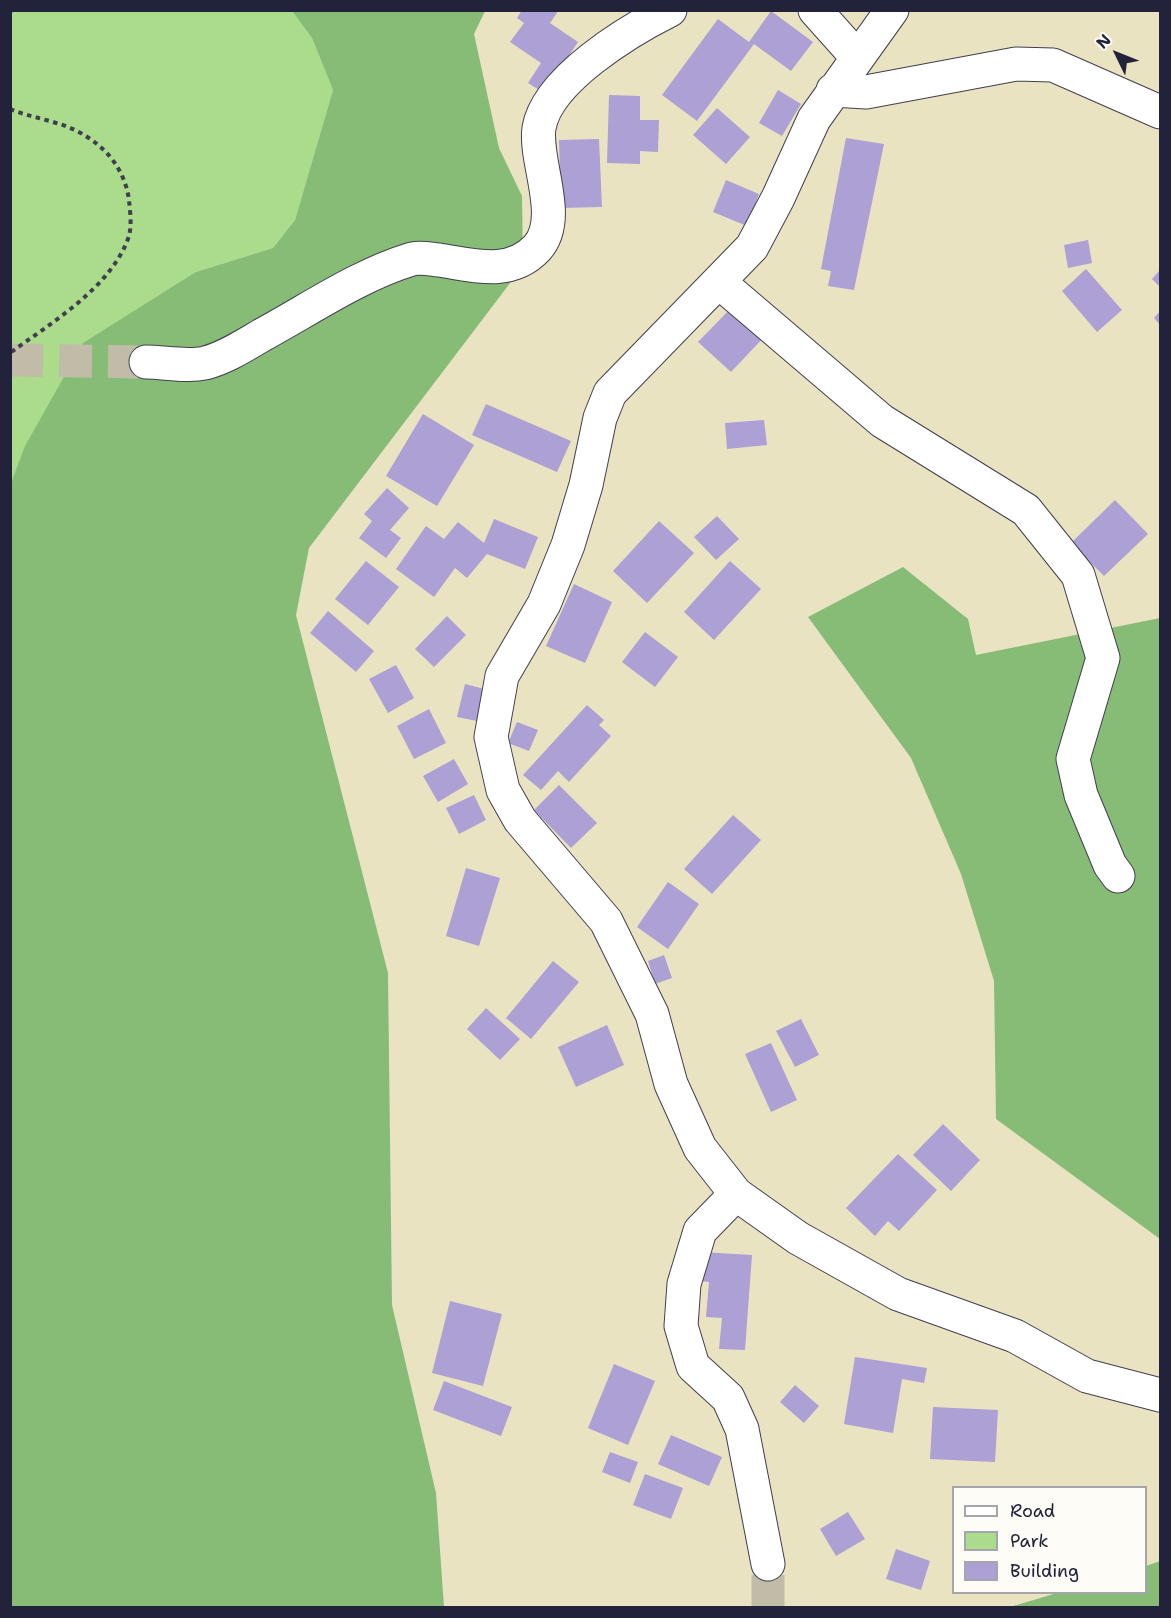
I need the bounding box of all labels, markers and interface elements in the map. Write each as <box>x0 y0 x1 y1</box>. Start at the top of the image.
north arrow <box>1087 24 1147 84</box>
text: N <box>1091 30 1115 53</box>
legend <box>952 1486 1147 1594</box>
text: Road <box>1010 1499 1055 1523</box>
text: Park <box>1010 1529 1049 1553</box>
text: Building <box>1010 1559 1079 1583</box>

